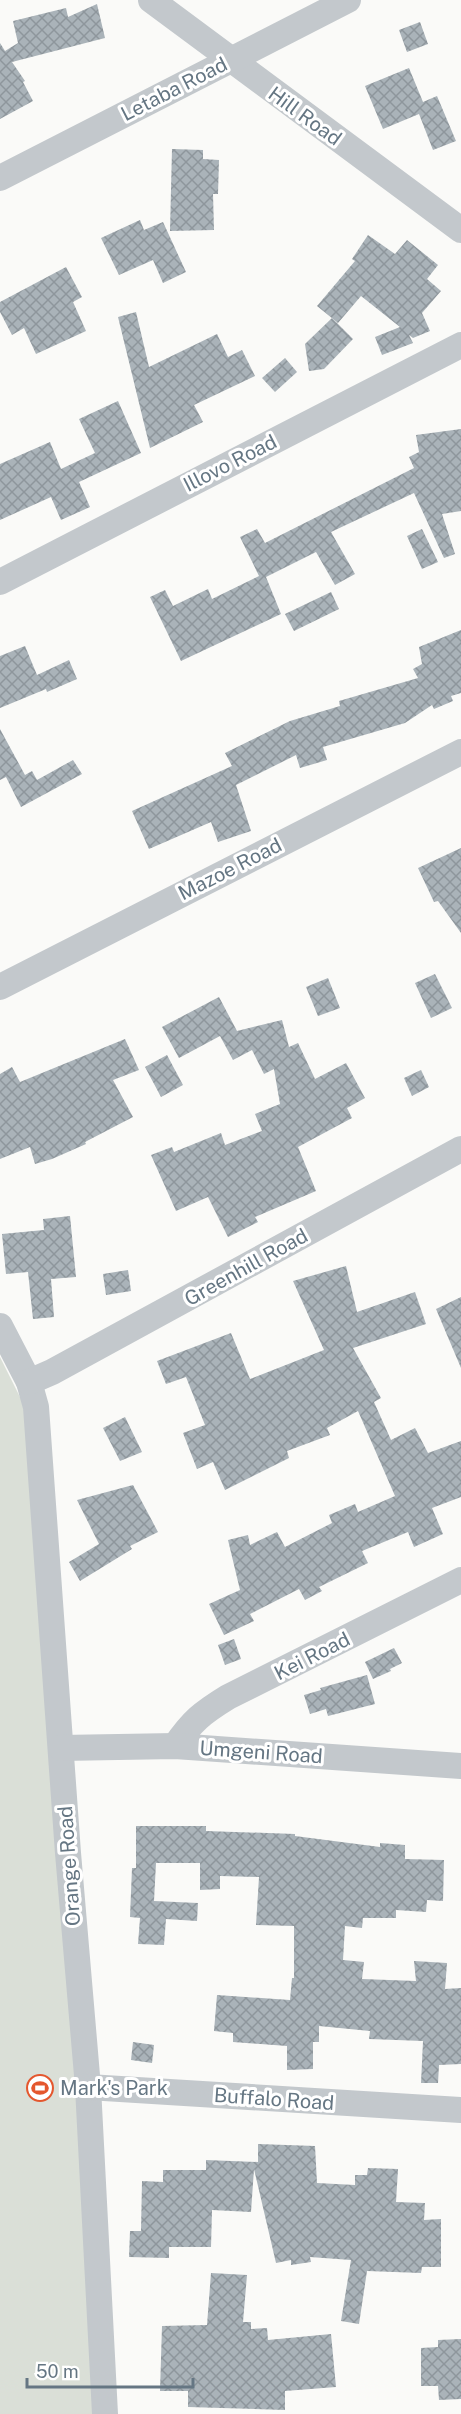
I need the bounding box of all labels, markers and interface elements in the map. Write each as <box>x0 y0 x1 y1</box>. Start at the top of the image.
street label: Letaba Road <box>117 52 231 126</box>
street label: Hill Road <box>264 81 346 151</box>
street label: Illovo Road <box>179 429 281 497</box>
street label: Mazoe Road <box>174 833 286 905</box>
street label: Greenhill Road <box>180 1223 312 1311</box>
street label: Kei Road <box>270 1627 354 1685</box>
street label: Umgeni Road <box>199 1736 323 1768</box>
street label: Orange Road <box>53 1805 85 1927</box>
sports icon: Mark's Park <box>25 2073 55 2103</box>
place label: Mark's Park <box>60 2076 168 2100</box>
street label: Buffalo Road <box>213 2083 335 2115</box>
scale bar <box>27 2351 194 2389</box>
text: 50 m <box>36 2361 79 2382</box>

